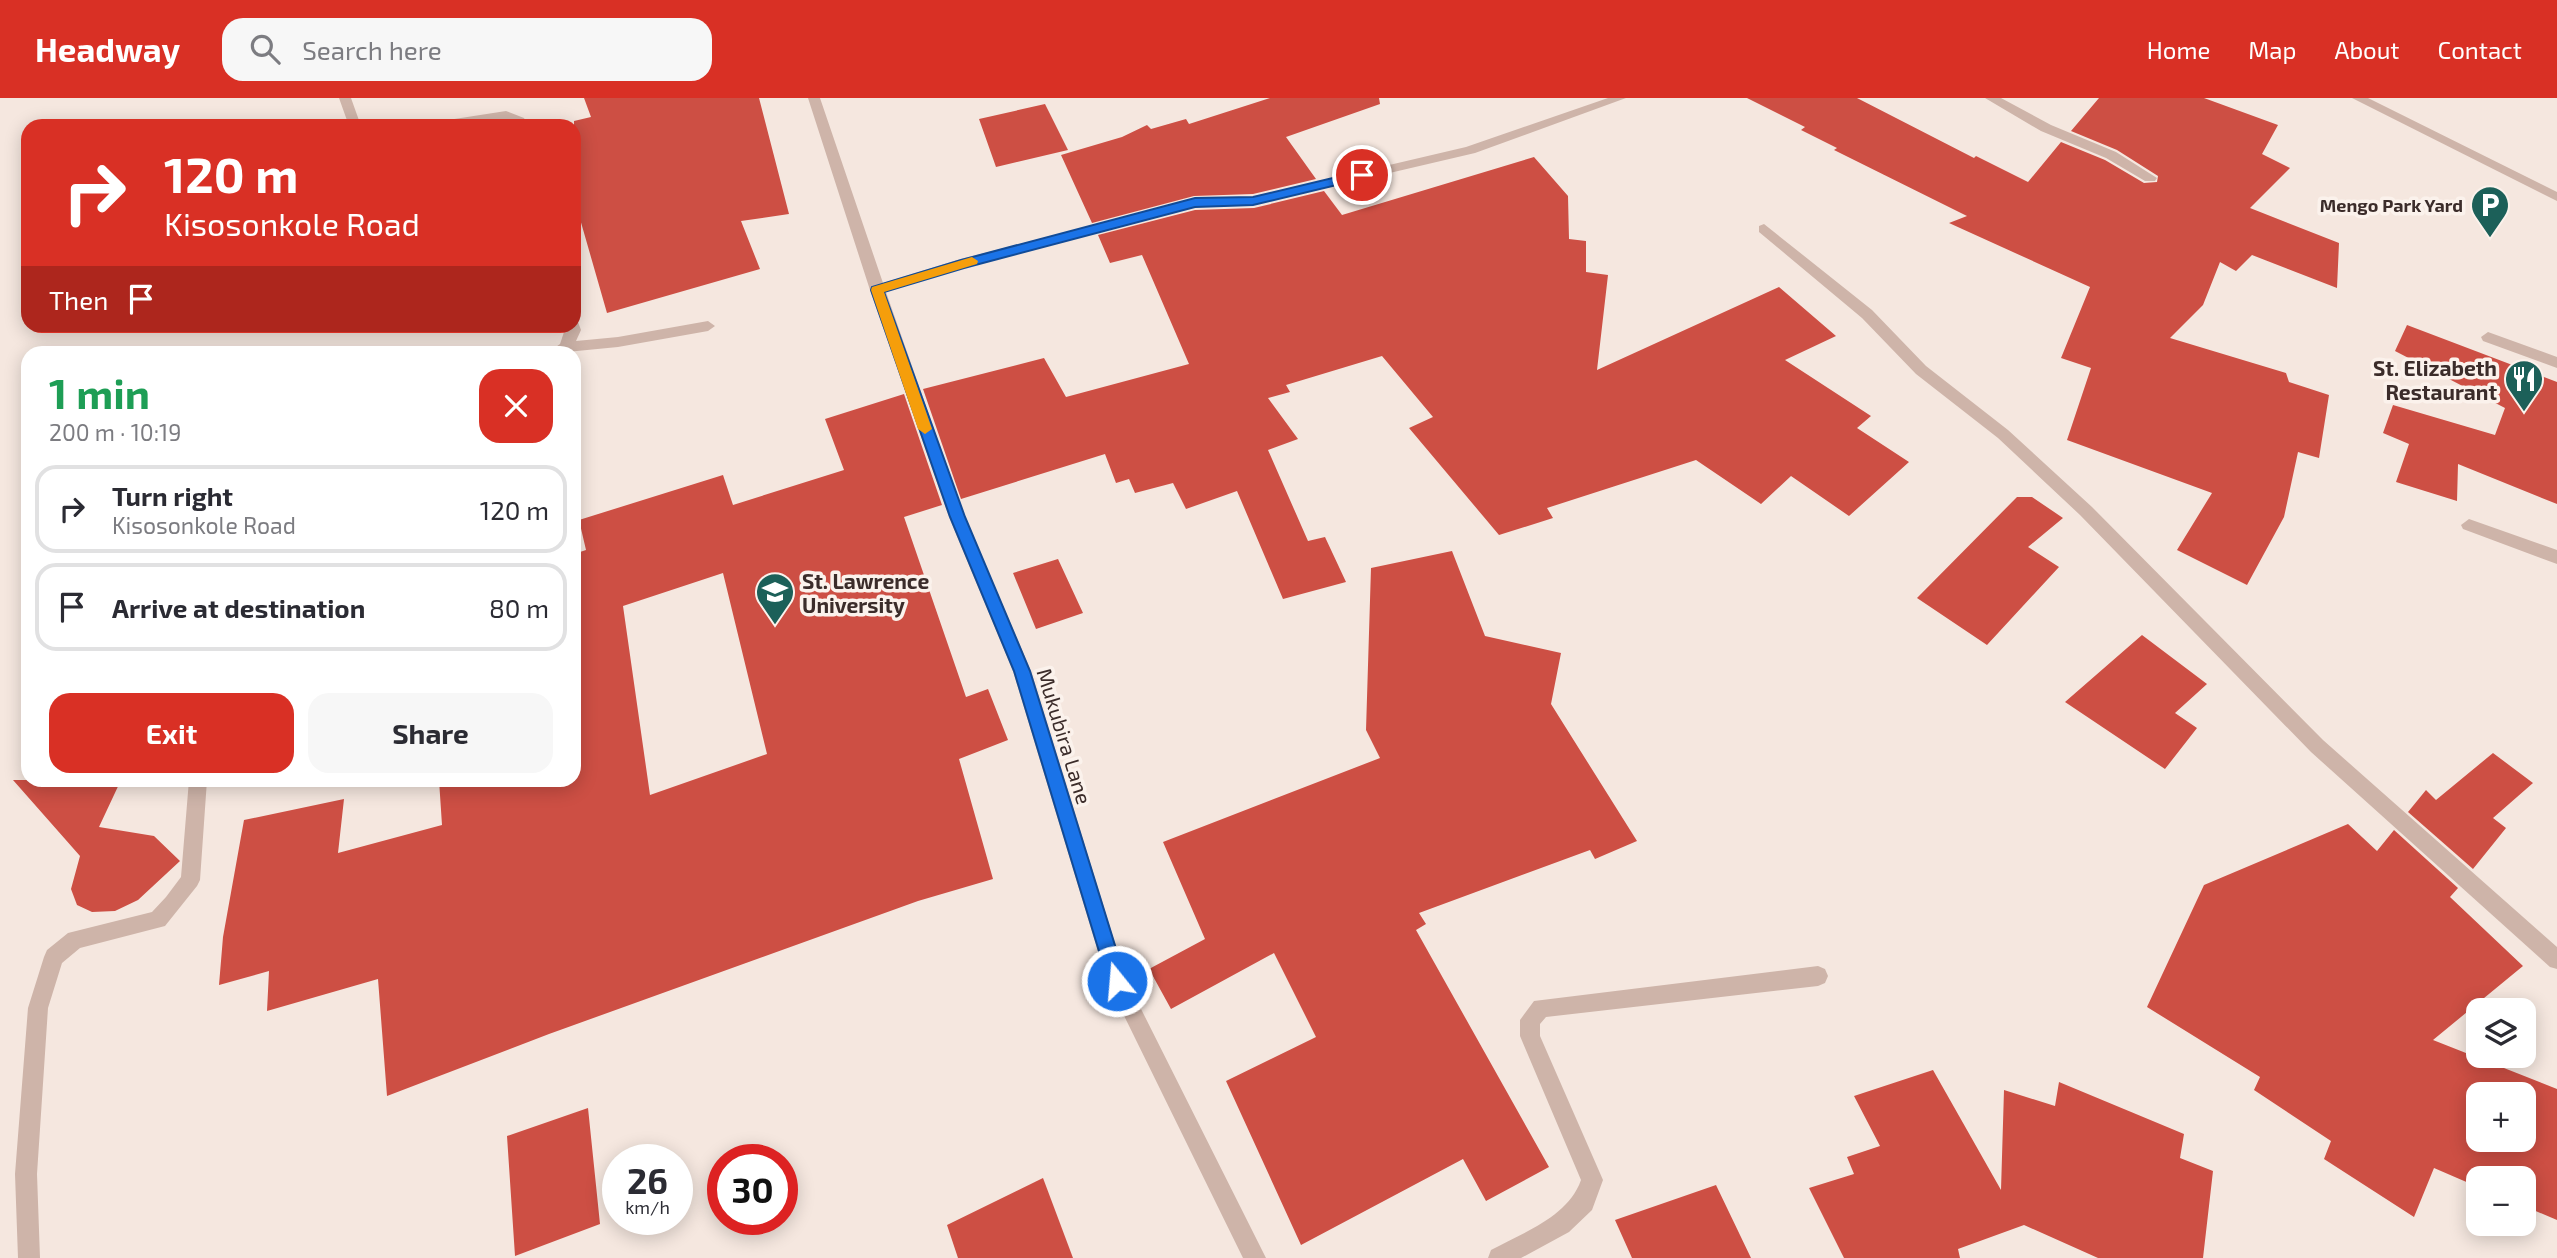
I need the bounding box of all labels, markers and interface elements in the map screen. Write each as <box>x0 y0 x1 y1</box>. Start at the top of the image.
search box <box>222 18 712 81</box>
text: Headway <box>35 29 180 69</box>
icon: search <box>246 30 284 68</box>
text: Search here <box>302 34 442 65</box>
text: Home <box>2147 35 2210 64</box>
text: Map <box>2248 35 2296 64</box>
text: About <box>2334 35 2400 64</box>
text: Contact <box>2438 35 2522 64</box>
text: 120 m <box>164 144 298 203</box>
pin <box>1332 145 1392 205</box>
icon: right <box>49 147 140 238</box>
icon: arrive <box>1343 156 1381 194</box>
parking icon: Mengo Park Yard <box>2469 184 2511 239</box>
place label: Mengo Park Yard <box>2320 194 2463 216</box>
text: Kisosonkole Road <box>164 204 420 242</box>
icon: arrive <box>122 280 160 318</box>
text: Then <box>49 284 108 315</box>
place label: St. Elizabeth Restaurant <box>2373 355 2497 404</box>
restaurant icon: St. Elizabeth Restaurant <box>2503 358 2545 413</box>
text: 1 min <box>49 367 150 417</box>
button: close <box>479 369 553 443</box>
text: 200 m · 10:19 <box>49 418 181 446</box>
text: Turn right <box>112 480 233 511</box>
icon: right <box>53 490 91 528</box>
text: 120 m <box>480 494 549 525</box>
text: Kisosonkole Road <box>112 511 296 539</box>
place label: St. Lawrence University <box>802 568 929 618</box>
school or university icon: St. Lawrence University <box>754 571 796 626</box>
icon: arrive <box>53 588 91 626</box>
text: Arrive at destination <box>112 592 365 623</box>
text: 80 m <box>489 592 549 623</box>
street label: Mukubira Lane <box>1032 665 1098 807</box>
button: Exit <box>49 693 294 773</box>
button: Share <box>308 693 553 773</box>
position arrow <box>1080 944 1154 1018</box>
map controls <box>2466 998 2536 1236</box>
button: layers <box>2466 998 2536 1068</box>
button: + <box>2466 1082 2536 1152</box>
speed limit sign: 30 <box>707 1144 798 1235</box>
text: 26 <box>627 1159 668 1201</box>
button: − <box>2466 1166 2536 1236</box>
text: km/h <box>625 1196 670 1218</box>

